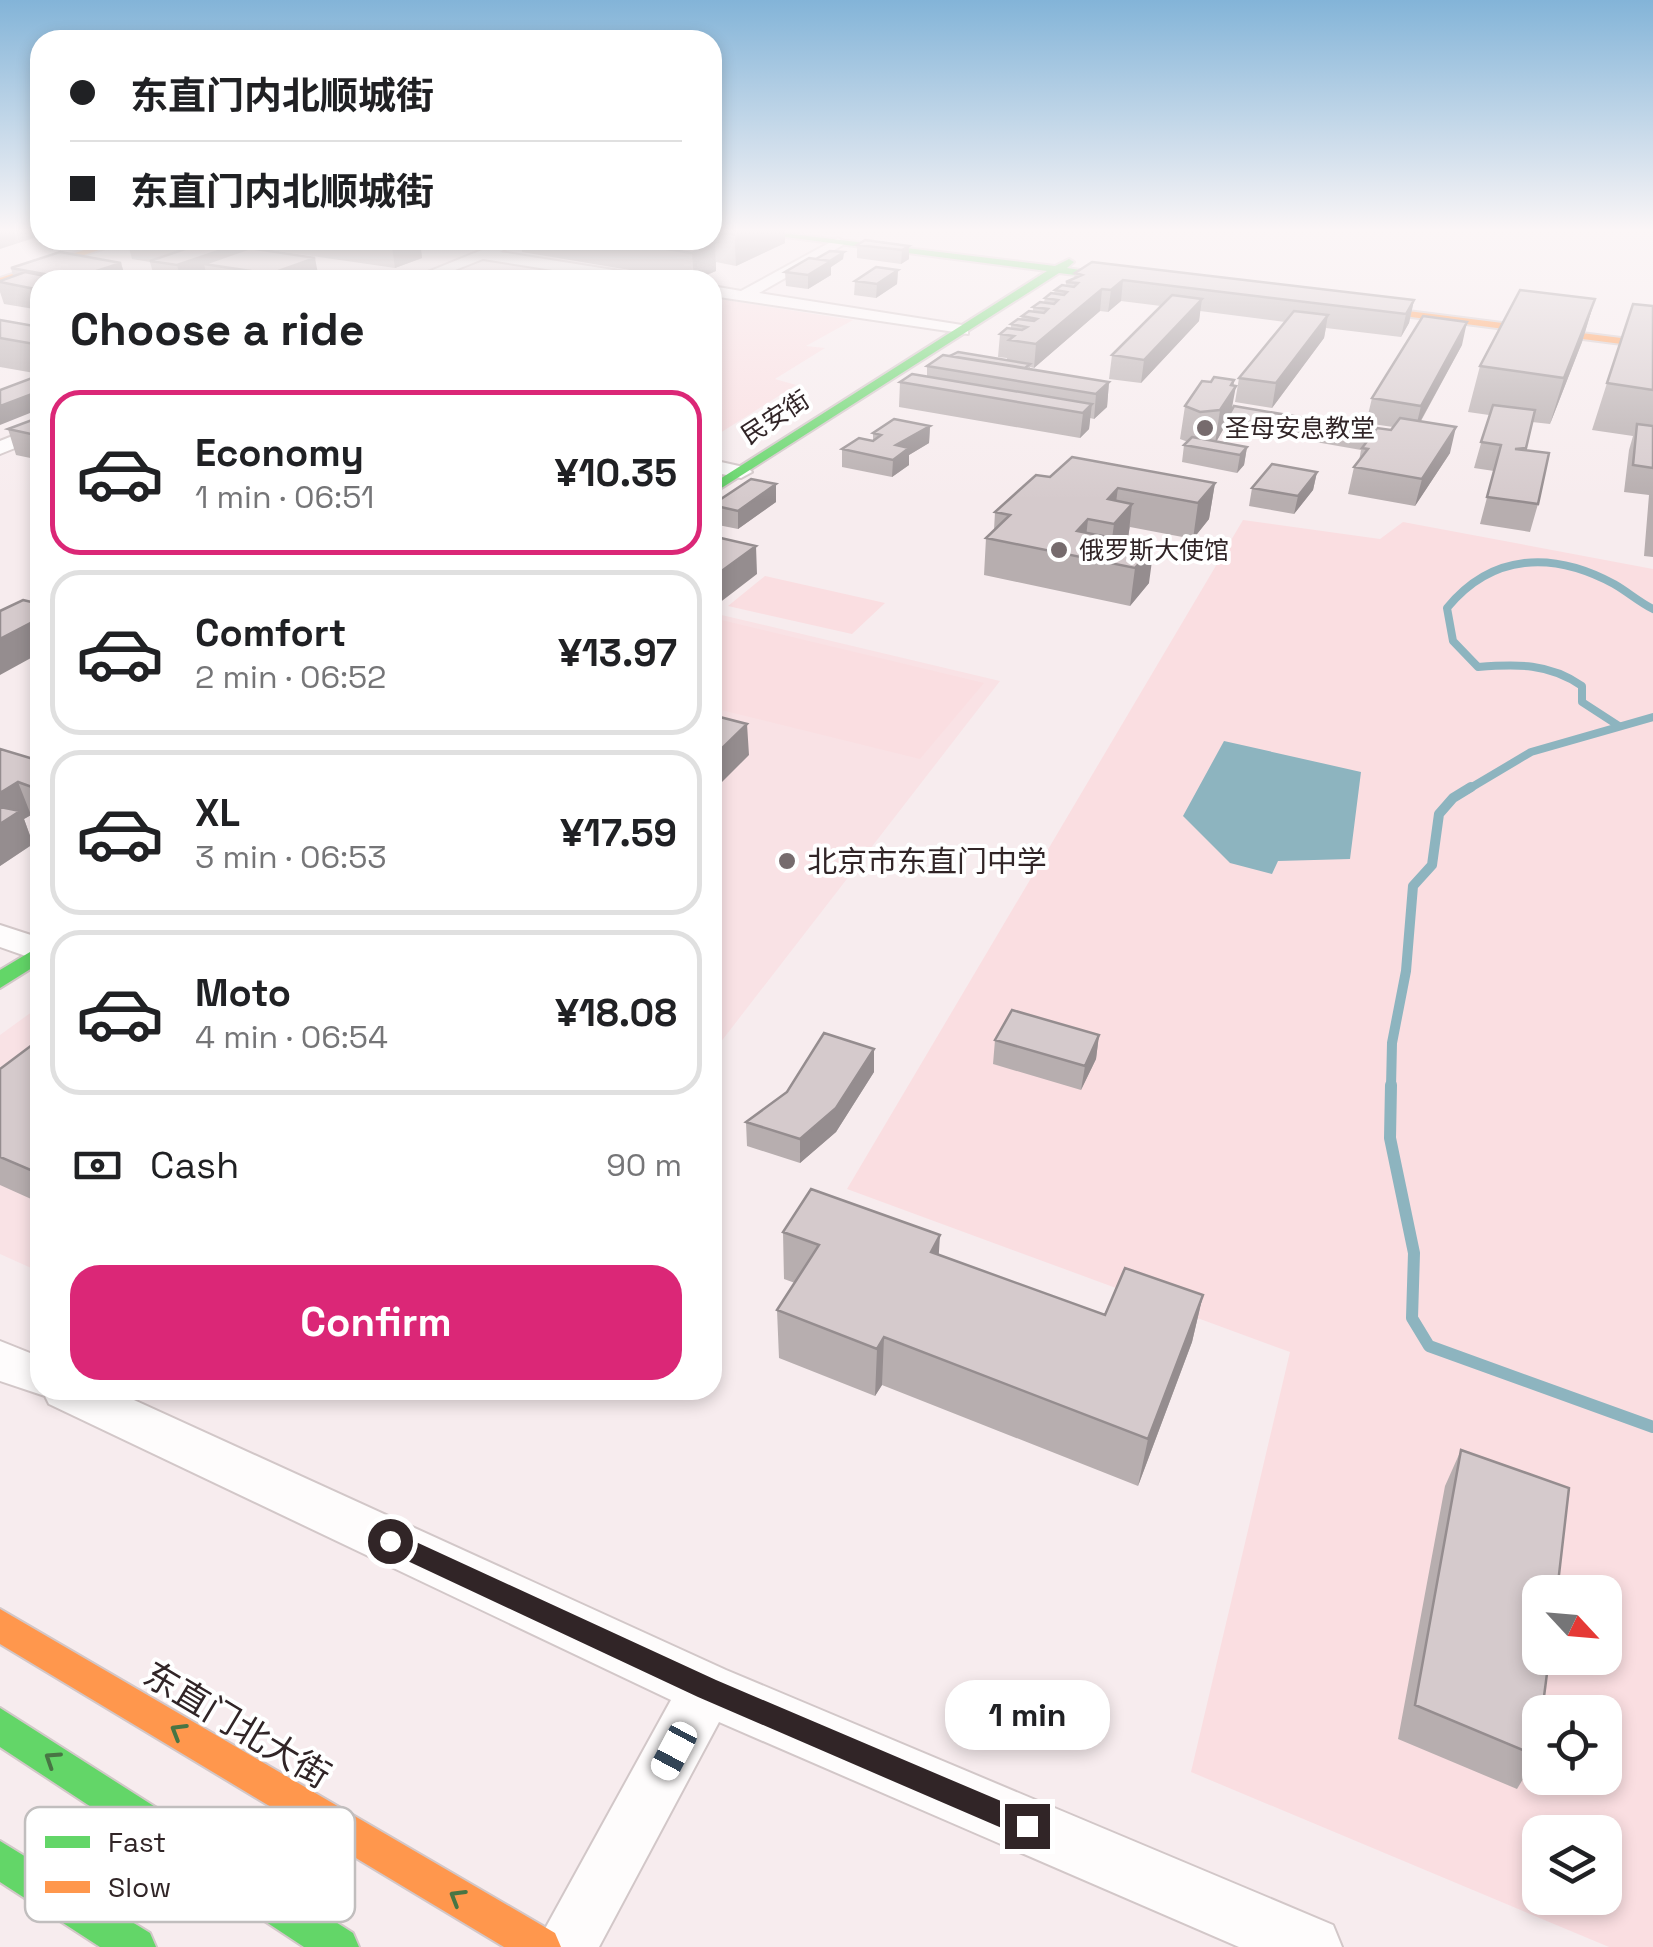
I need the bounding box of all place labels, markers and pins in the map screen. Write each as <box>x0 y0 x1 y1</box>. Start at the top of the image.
place label: 圣母安息教堂 <box>1225 412 1375 444</box>
marker: 圣母安息教堂 <box>1194 417 1216 439</box>
place label: 俄罗斯大使馆 <box>1079 534 1229 566</box>
marker: 俄罗斯大使馆 <box>1048 539 1070 561</box>
place label: 北京市东直门中学 <box>807 842 1047 881</box>
marker: 北京市东直门中学 <box>776 850 798 872</box>

